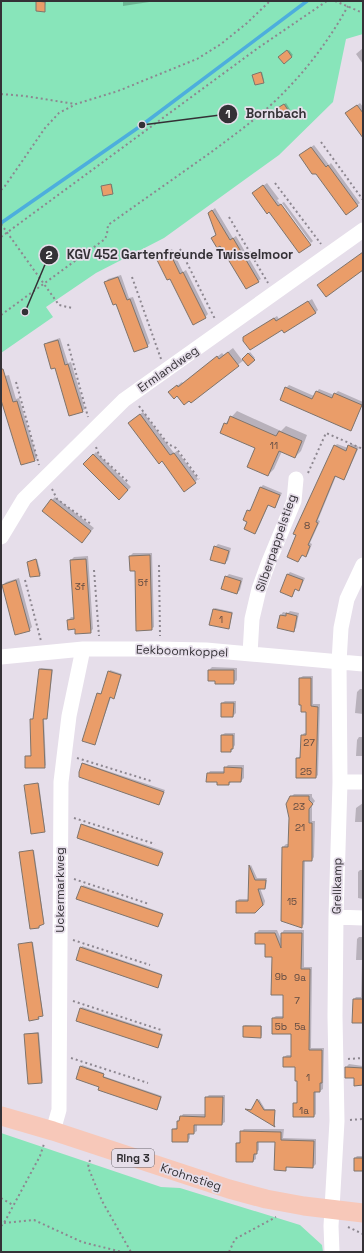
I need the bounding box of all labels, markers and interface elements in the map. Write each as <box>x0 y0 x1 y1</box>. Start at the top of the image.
callout: Bornbach <box>218 101 315 126</box>
text: Bornbach <box>245 105 307 122</box>
text: 1 <box>225 106 231 122</box>
callout: KGV 452 Gartenfreunde Twisselmoor <box>39 242 302 267</box>
text: KGV 452 Gartenfreunde Twisselmoor <box>67 246 293 263</box>
text: 2 <box>45 247 53 263</box>
street label: Ermlandweg <box>134 342 202 396</box>
house number: 11 <box>270 439 278 452</box>
street label: Silberpappelstieg <box>252 492 300 594</box>
house number: 8 <box>304 519 310 532</box>
house number: 5f <box>138 576 149 589</box>
house number: 3f <box>75 580 86 593</box>
house number: 1 <box>219 613 223 626</box>
street label: Eekboomkoppel <box>136 641 228 661</box>
house number: 27 <box>303 736 315 749</box>
house number: 25 <box>300 765 312 778</box>
house number: 23 <box>293 800 305 813</box>
house number: 21 <box>295 821 305 834</box>
street label: Uckermarkweg <box>52 847 68 933</box>
street label: Grellkamp <box>329 857 345 914</box>
house number: 15 <box>287 895 297 908</box>
house number: 9b <box>275 970 287 983</box>
house number: 9a <box>294 971 306 984</box>
house number: 7 <box>294 994 300 1007</box>
house number: 5b <box>275 1020 287 1033</box>
house number: 5a <box>294 1020 306 1033</box>
house number: 1 <box>306 1071 310 1084</box>
house number: 1a <box>299 1104 309 1117</box>
road number: Ring 3 <box>112 1149 154 1167</box>
street label: Krohnstieg <box>158 1160 224 1194</box>

